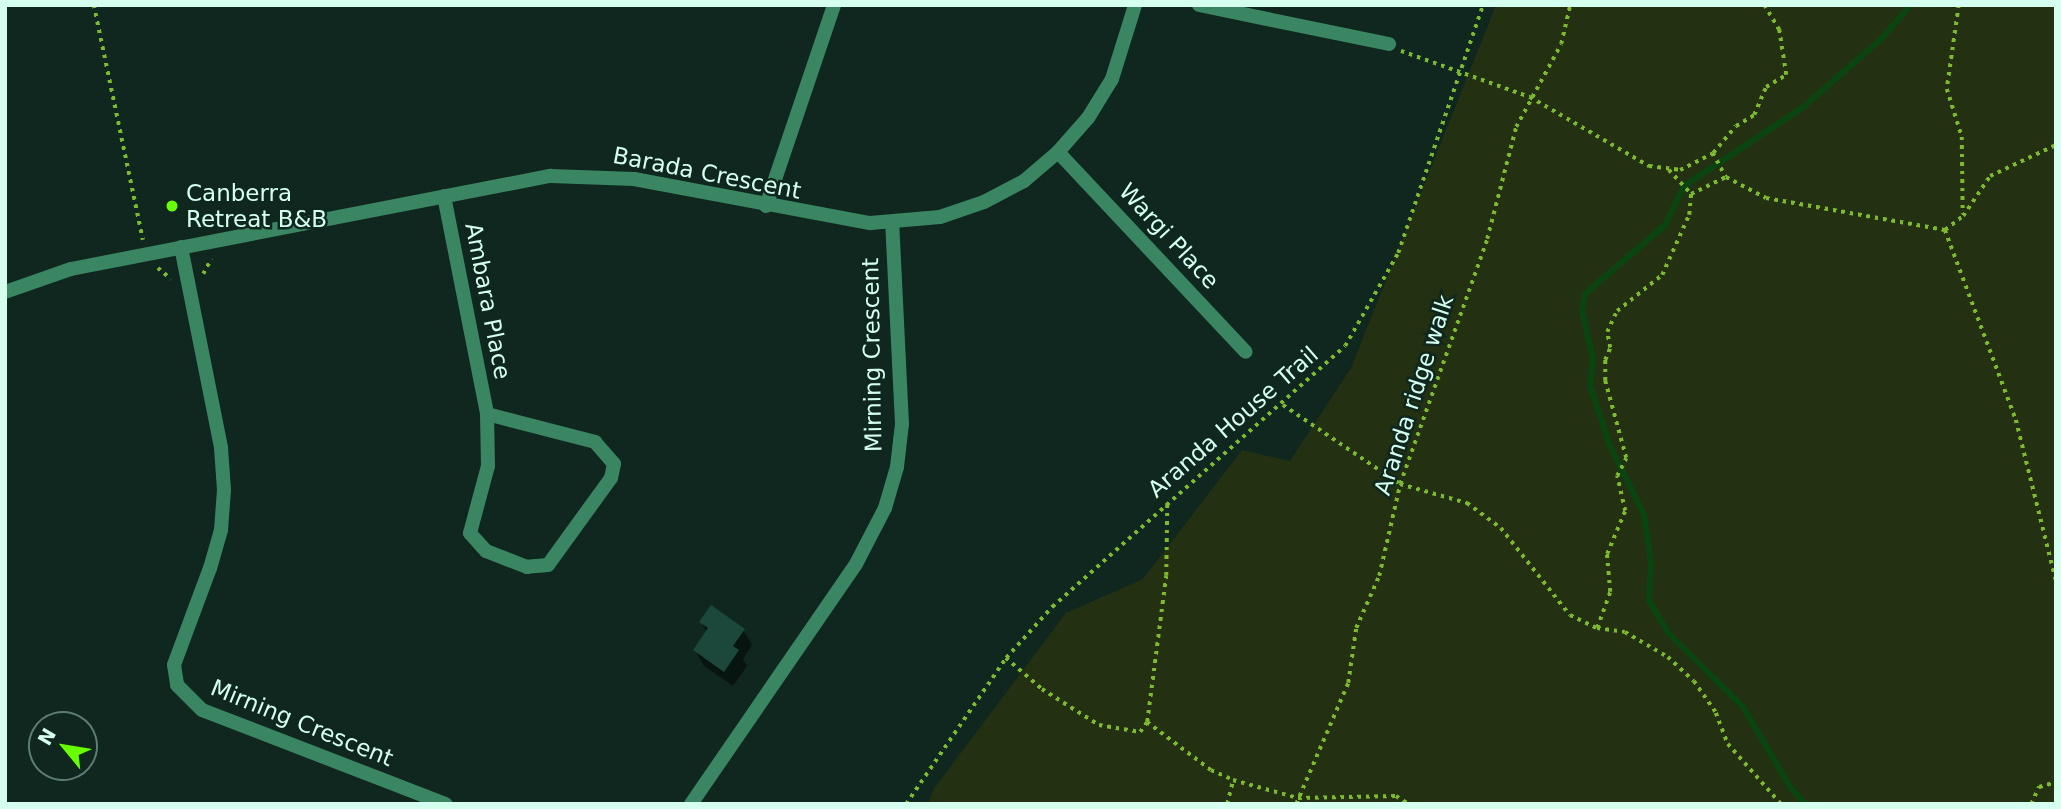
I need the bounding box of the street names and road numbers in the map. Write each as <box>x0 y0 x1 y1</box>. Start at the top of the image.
street label: Barada Crescent <box>611 141 803 205</box>
street label: Wargi Place <box>1113 178 1225 294</box>
street label: Ambara Place <box>459 220 517 382</box>
street label: Mirning Crescent <box>857 258 887 452</box>
street label: Aranda ridge walk <box>1369 291 1459 499</box>
street label: Aranda House Trail <box>1142 341 1324 503</box>
street label: Mirning Crescent <box>207 674 397 772</box>

